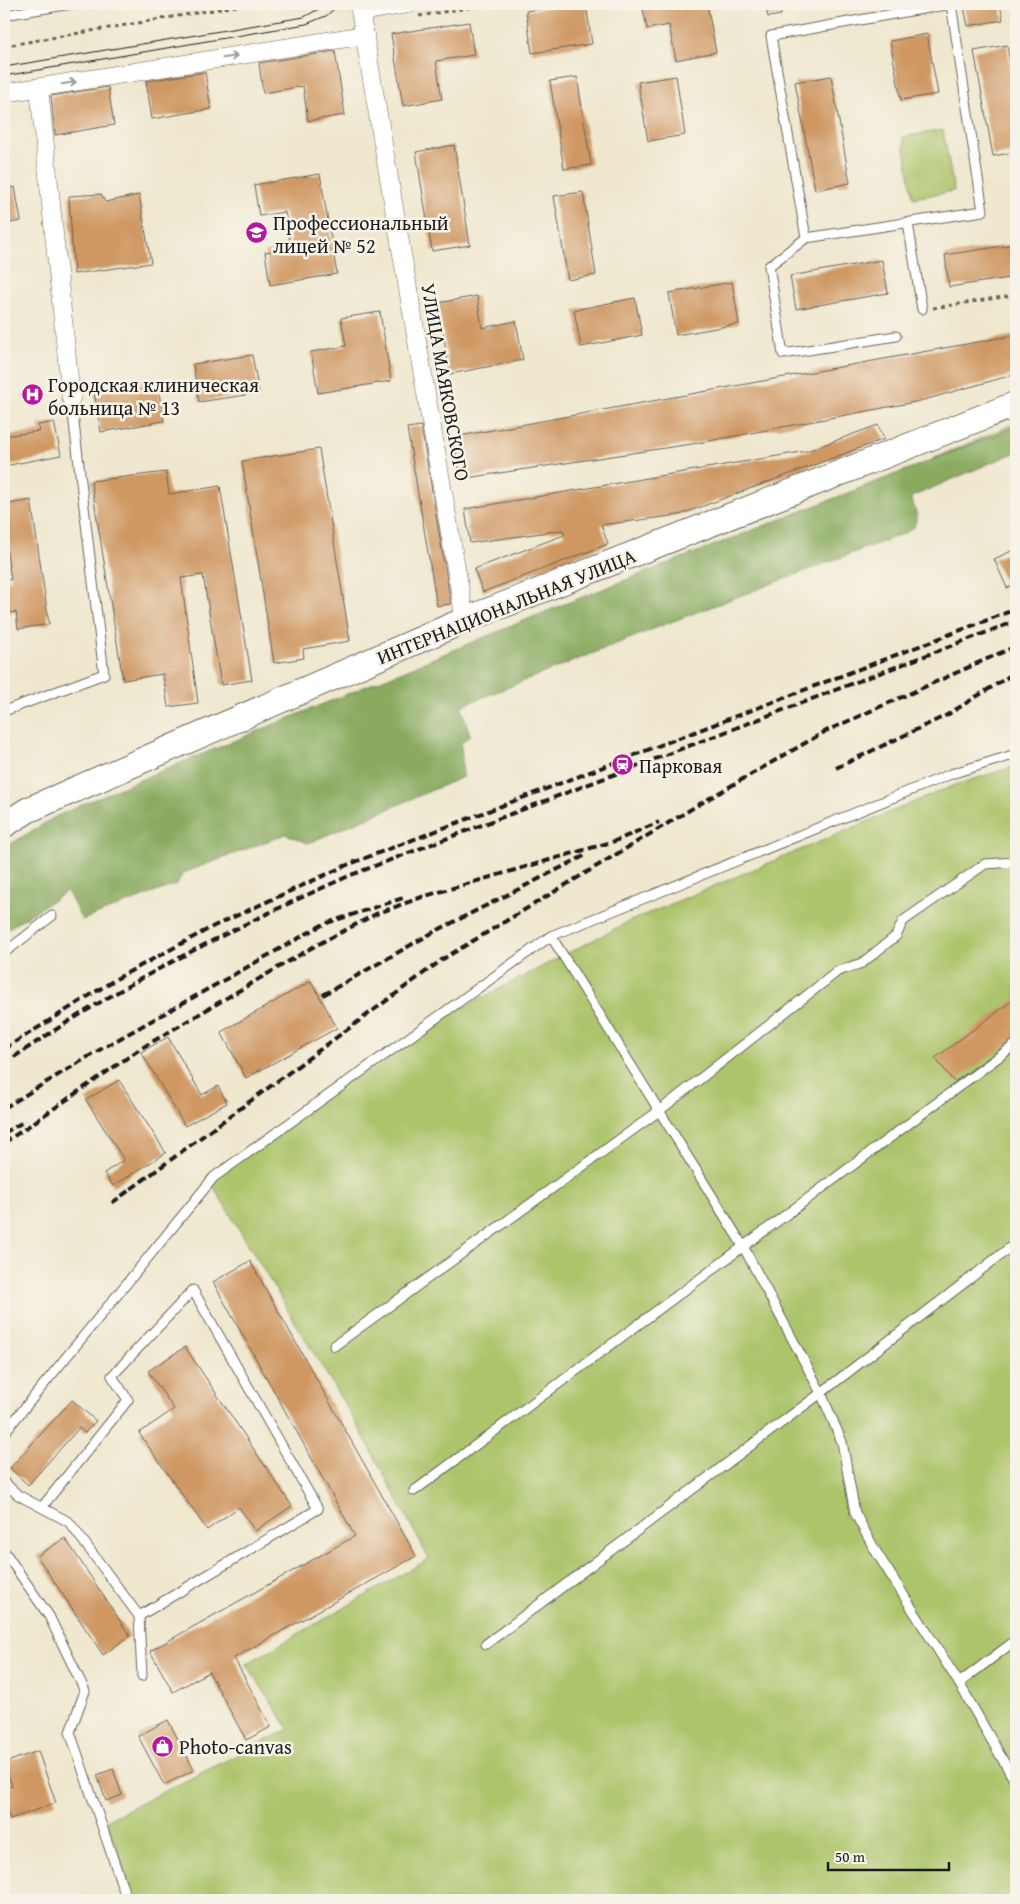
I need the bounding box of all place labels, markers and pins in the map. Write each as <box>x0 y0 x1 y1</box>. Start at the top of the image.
place label: Профессиональный лицей № 52 <box>273 208 449 260</box>
school or university icon: Профессиональный лицей № 52 <box>245 221 269 245</box>
place label: Городская клиническая больница № 13 <box>48 370 259 422</box>
hospital icon: Городская клиническая больница № 13 <box>20 383 44 407</box>
place label: Парковая <box>639 751 722 780</box>
station icon: Парковая <box>611 753 635 777</box>
place label: Photo-canvas <box>179 1732 292 1761</box>
shop icon: Photo-canvas <box>151 1734 175 1758</box>

